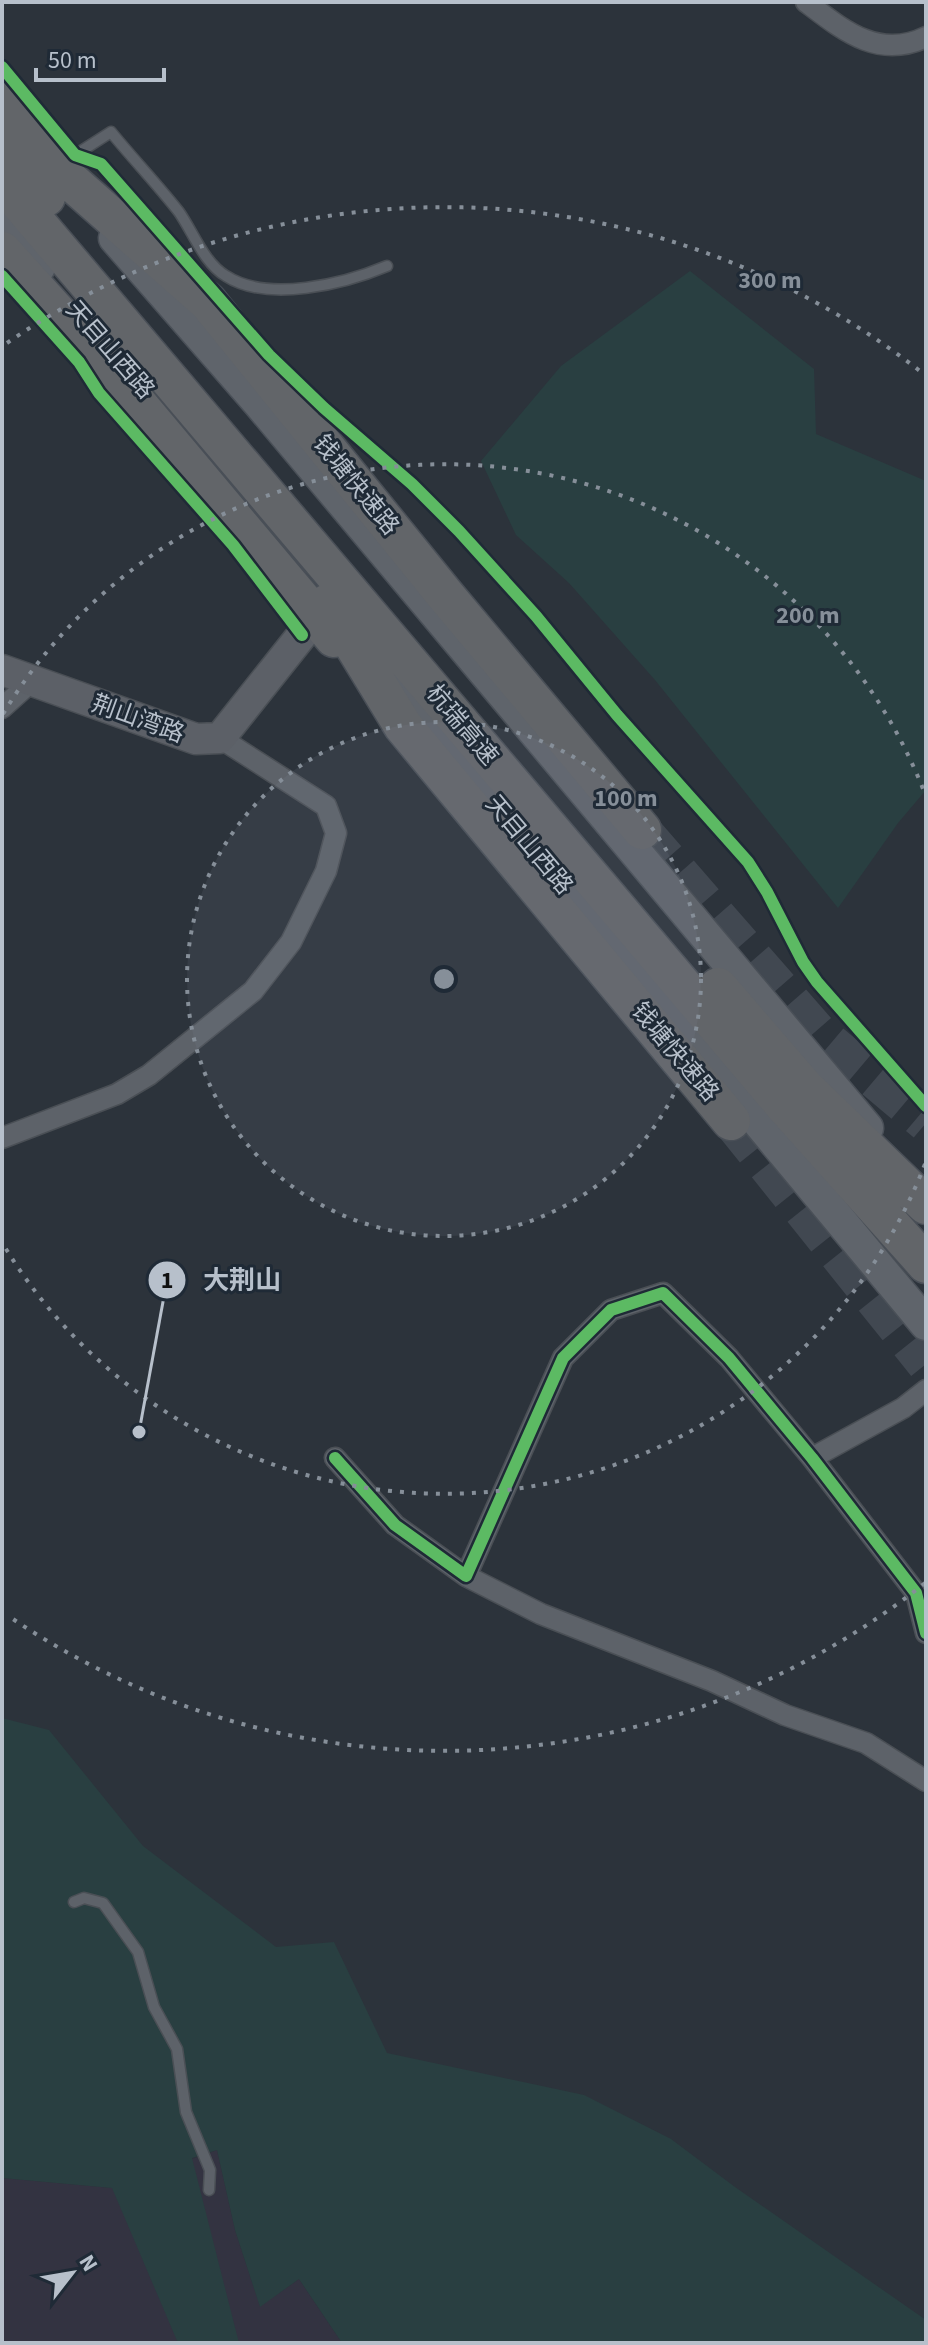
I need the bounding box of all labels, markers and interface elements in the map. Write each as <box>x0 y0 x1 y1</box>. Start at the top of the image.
scale bar <box>36 32 164 82</box>
text: 50 m <box>48 43 97 78</box>
text: 300 m <box>738 263 802 298</box>
street label: 天目山西路 <box>57 293 163 407</box>
street label: 钱塘快速路 <box>305 427 407 543</box>
text: 200 m <box>776 598 840 633</box>
street label: 杭瑞高速 <box>418 677 506 773</box>
street label: 荆山湾路 <box>87 686 189 752</box>
text: 100 m <box>594 781 658 816</box>
street label: 天目山西路 <box>477 788 581 902</box>
centre of rings <box>430 965 458 993</box>
street label: 钱塘快速路 <box>623 995 727 1109</box>
callout: 大荆山 <box>147 1255 297 1305</box>
text: 大荆山 <box>203 1262 281 1299</box>
text: 1 <box>161 1263 173 1298</box>
north arrow <box>32 2233 112 2313</box>
text: N <box>71 2249 106 2278</box>

